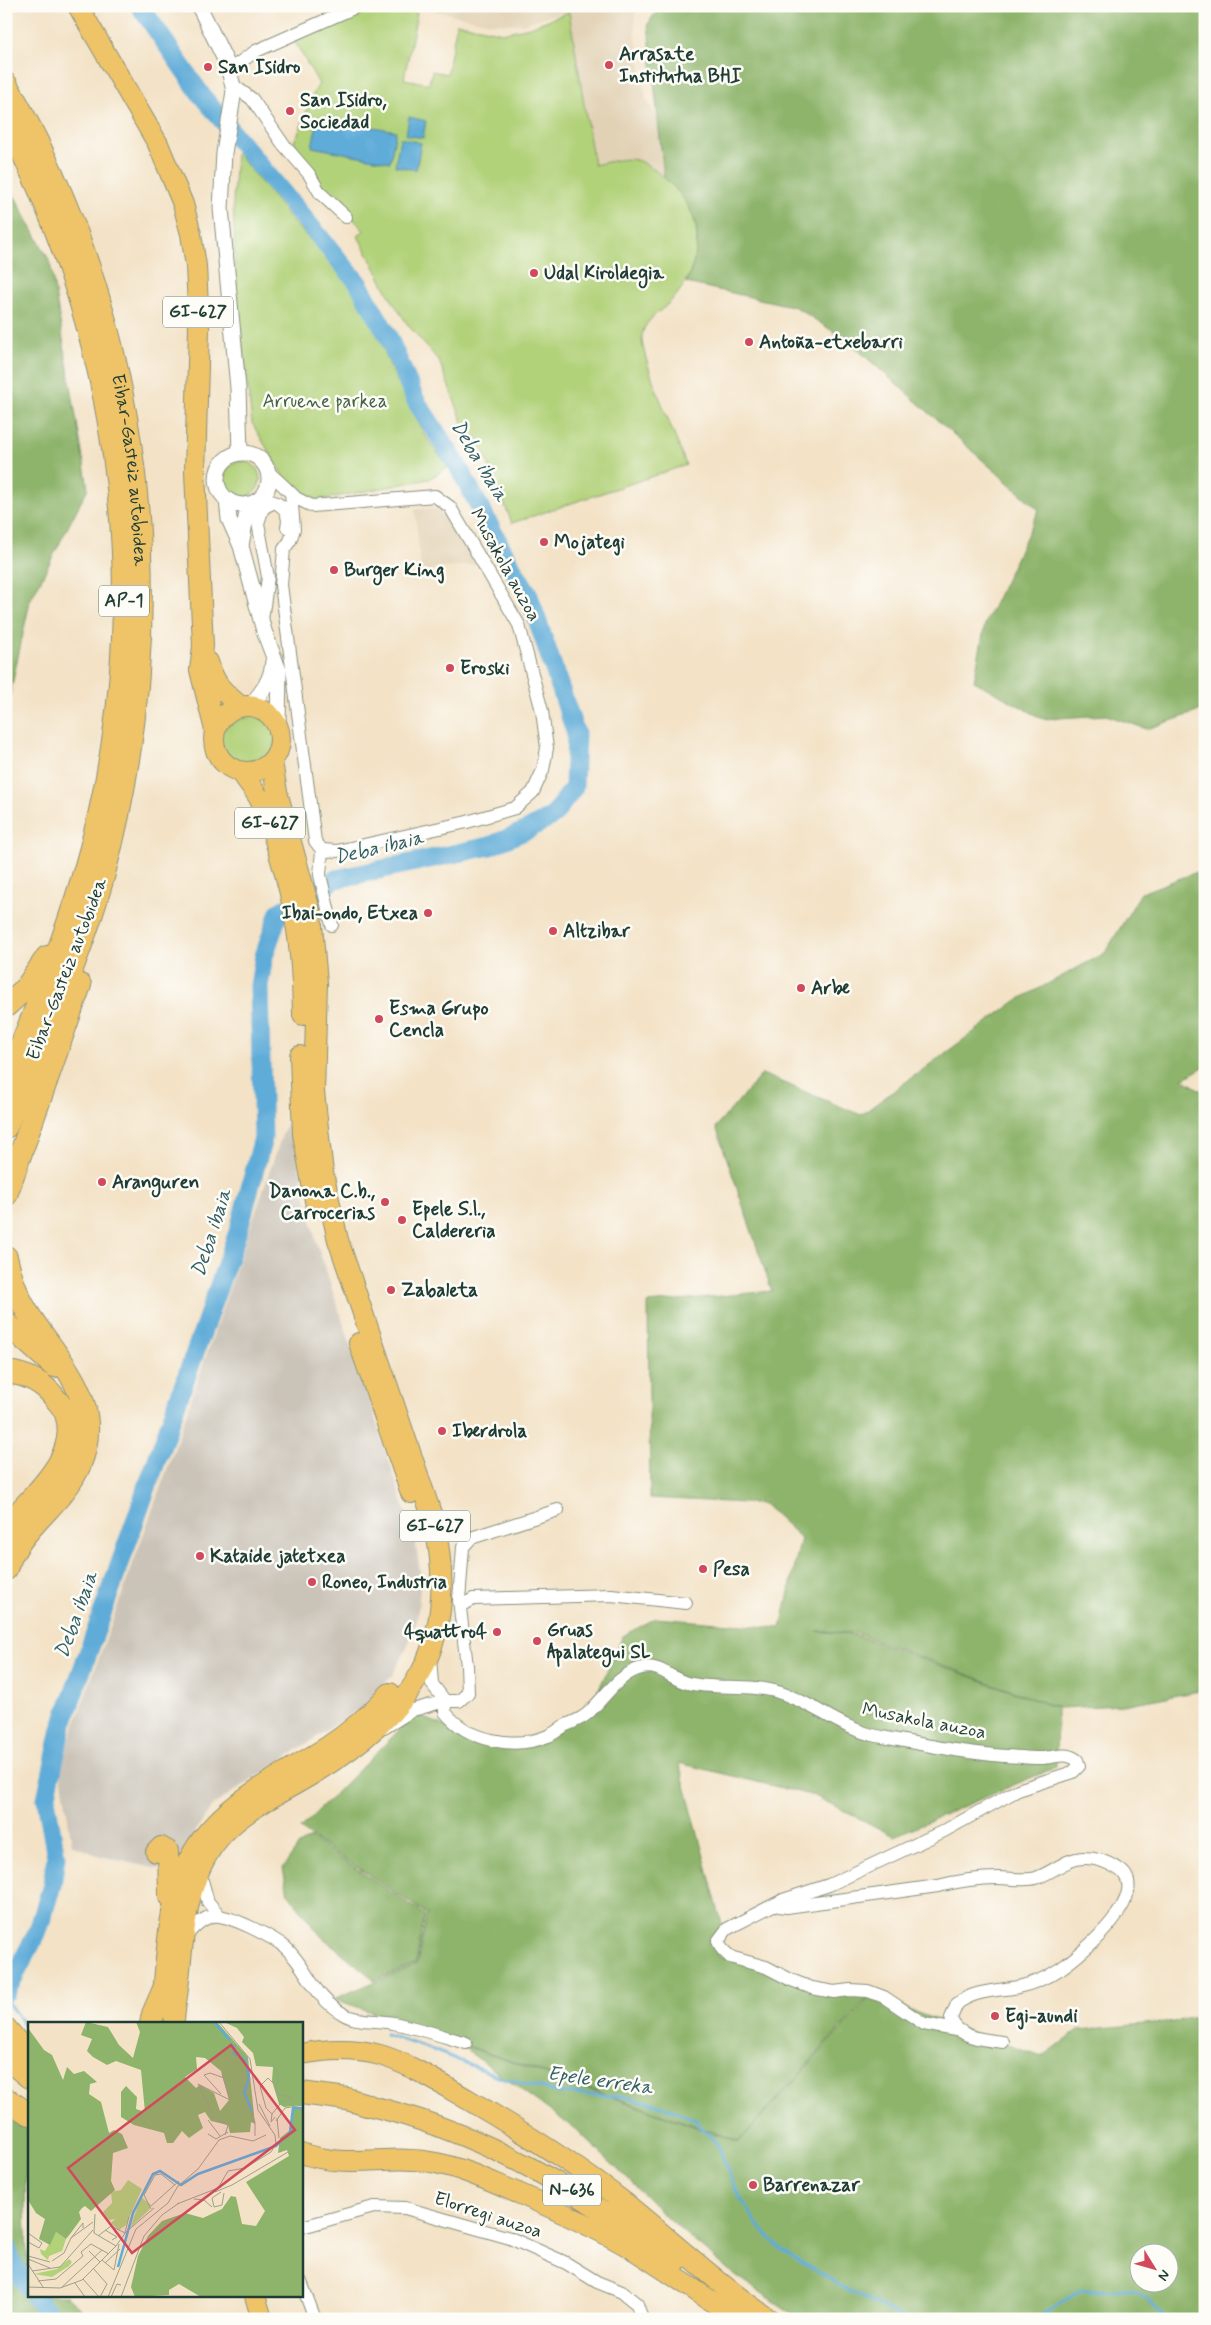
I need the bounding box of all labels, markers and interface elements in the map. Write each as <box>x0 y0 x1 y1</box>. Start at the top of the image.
place label: Arrasate Institutua BHI <box>619 42 741 89</box>
place label: San Isidro <box>218 55 300 80</box>
marker: Arrasate Institutua BHI <box>603 59 615 71</box>
marker: San Isidro <box>202 61 214 73</box>
place label: San Isidro, Sociedad <box>300 88 387 135</box>
marker: San Isidro, Sociedad <box>284 105 296 117</box>
place label: Udal Kiroldegia <box>544 261 665 289</box>
marker: Udal Kiroldegia <box>528 267 540 279</box>
road number: GI-627 <box>163 296 233 328</box>
place label: Antoña-etxebarri <box>759 330 903 355</box>
marker: Antoña-etxebarri <box>743 336 755 348</box>
street label: Eibar-Gasteiz autobidea <box>105 371 153 567</box>
park label: Arruene parkea <box>262 389 388 414</box>
water label: Deba ibaia <box>444 415 515 508</box>
street label: Musakola auzoa <box>464 504 546 626</box>
place label: Mojategi <box>554 530 625 556</box>
marker: Mojategi <box>538 536 550 548</box>
place label: Burger King <box>344 558 445 586</box>
marker: Burger King <box>328 564 340 576</box>
road number: AP-1 <box>99 586 149 616</box>
place label: Eroski <box>460 656 510 681</box>
marker: Eroski <box>444 662 456 674</box>
road number: GI-627 <box>235 808 305 838</box>
water label: Deba ibaia <box>332 824 427 871</box>
street label: Eibar-Gasteiz autobidea <box>21 874 114 1064</box>
place label: Ibai-ondo, Etxea <box>282 901 418 926</box>
marker: Ibai-ondo, Etxea <box>422 907 434 919</box>
place label: Altzibar <box>563 919 631 944</box>
marker: Altzibar <box>547 925 559 937</box>
place label: Arbe <box>811 976 850 1001</box>
marker: Arbe <box>795 982 807 994</box>
place label: Esma Grupo Cencla <box>389 996 489 1043</box>
marker: Esma Grupo Cencla <box>373 1013 385 1025</box>
place label: Aranguren <box>112 1170 200 1198</box>
marker: Aranguren <box>96 1176 108 1188</box>
place label: Danona C.b., Carrocerias <box>269 1179 375 1226</box>
water label: Deba ibaia <box>185 1185 239 1280</box>
marker: Danona C.b., Carrocerias <box>379 1196 391 1208</box>
place label: Epele S.l., Caldereria <box>412 1197 496 1244</box>
marker: Epele S.l., Caldereria <box>396 1214 408 1226</box>
place label: Zabaleta <box>401 1278 478 1303</box>
marker: Zabaleta <box>385 1284 397 1296</box>
place label: Iberdrola <box>452 1419 527 1444</box>
marker: Iberdrola <box>436 1425 448 1437</box>
road number: GI-627 <box>400 1510 470 1542</box>
place label: Kataide jatetxea <box>210 1544 346 1569</box>
marker: Kataide jatetxea <box>194 1550 206 1562</box>
place label: Pesa <box>713 1557 750 1582</box>
marker: Pesa <box>697 1563 709 1575</box>
water label: Deba ibaia <box>49 1567 106 1662</box>
place label: Roneo, Industria <box>322 1570 447 1595</box>
marker: Roneo, Industria <box>306 1576 318 1588</box>
place label: Gruas Apalategui SL <box>547 1618 651 1668</box>
place label: 4quattro4 <box>404 1620 487 1645</box>
marker: 4quattro4 <box>491 1626 503 1638</box>
marker: Gruas Apalategui SL <box>531 1635 543 1647</box>
street label: Musakola auzoa <box>860 1697 988 1745</box>
place label: Egi-aundi <box>1005 2004 1078 2030</box>
marker: Egi-aundi <box>989 2010 1001 2022</box>
inset map <box>28 2022 302 2298</box>
water label: Epele erreka <box>546 2060 655 2102</box>
place label: Barrenazar <box>763 2173 861 2198</box>
road number: N-636 <box>543 2174 601 2206</box>
marker: Barrenazar <box>747 2179 759 2191</box>
street label: Elorregi auzoa <box>430 2186 545 2245</box>
north arrow <box>1128 2242 1178 2292</box>
text: N <box>1154 2266 1174 2284</box>

